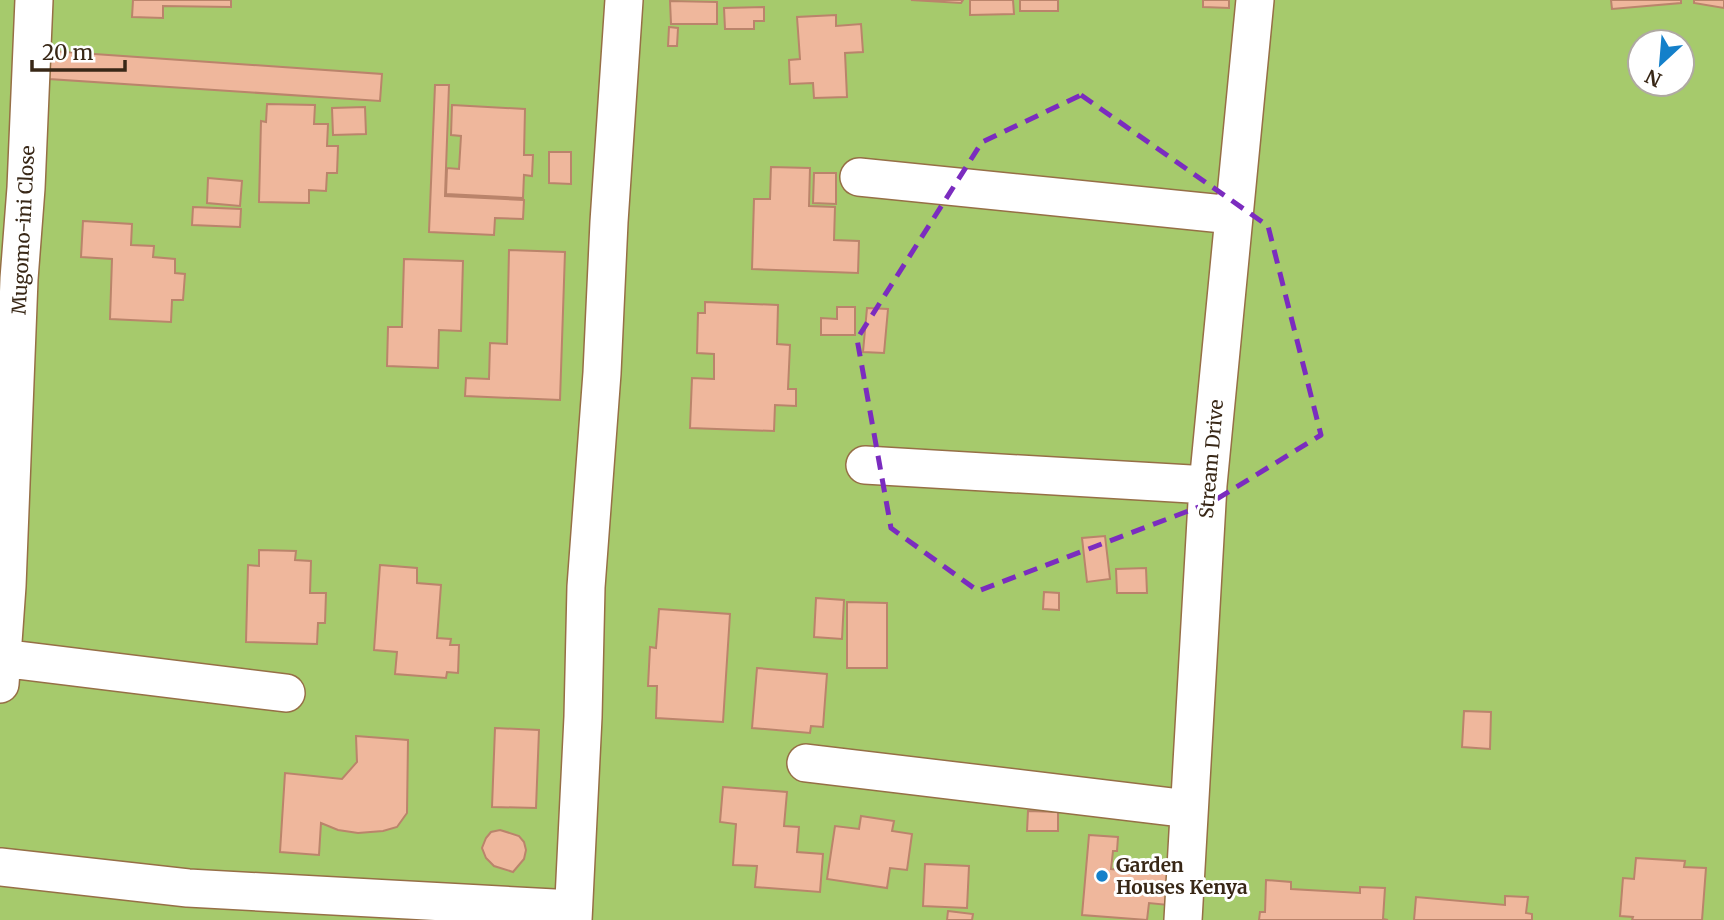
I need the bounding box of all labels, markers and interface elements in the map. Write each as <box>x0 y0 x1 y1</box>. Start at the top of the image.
scale bar <box>32 28 124 72</box>
north arrow <box>1626 28 1696 98</box>
text: 20 m <box>42 39 94 66</box>
text: N <box>1642 64 1666 92</box>
street label: Mugomo-ini Close <box>7 145 39 315</box>
street label: Stream Drive <box>1194 398 1228 520</box>
place label: Garden Houses Kenya <box>1116 853 1248 899</box>
marker: Garden Houses Kenya <box>1094 868 1110 884</box>

